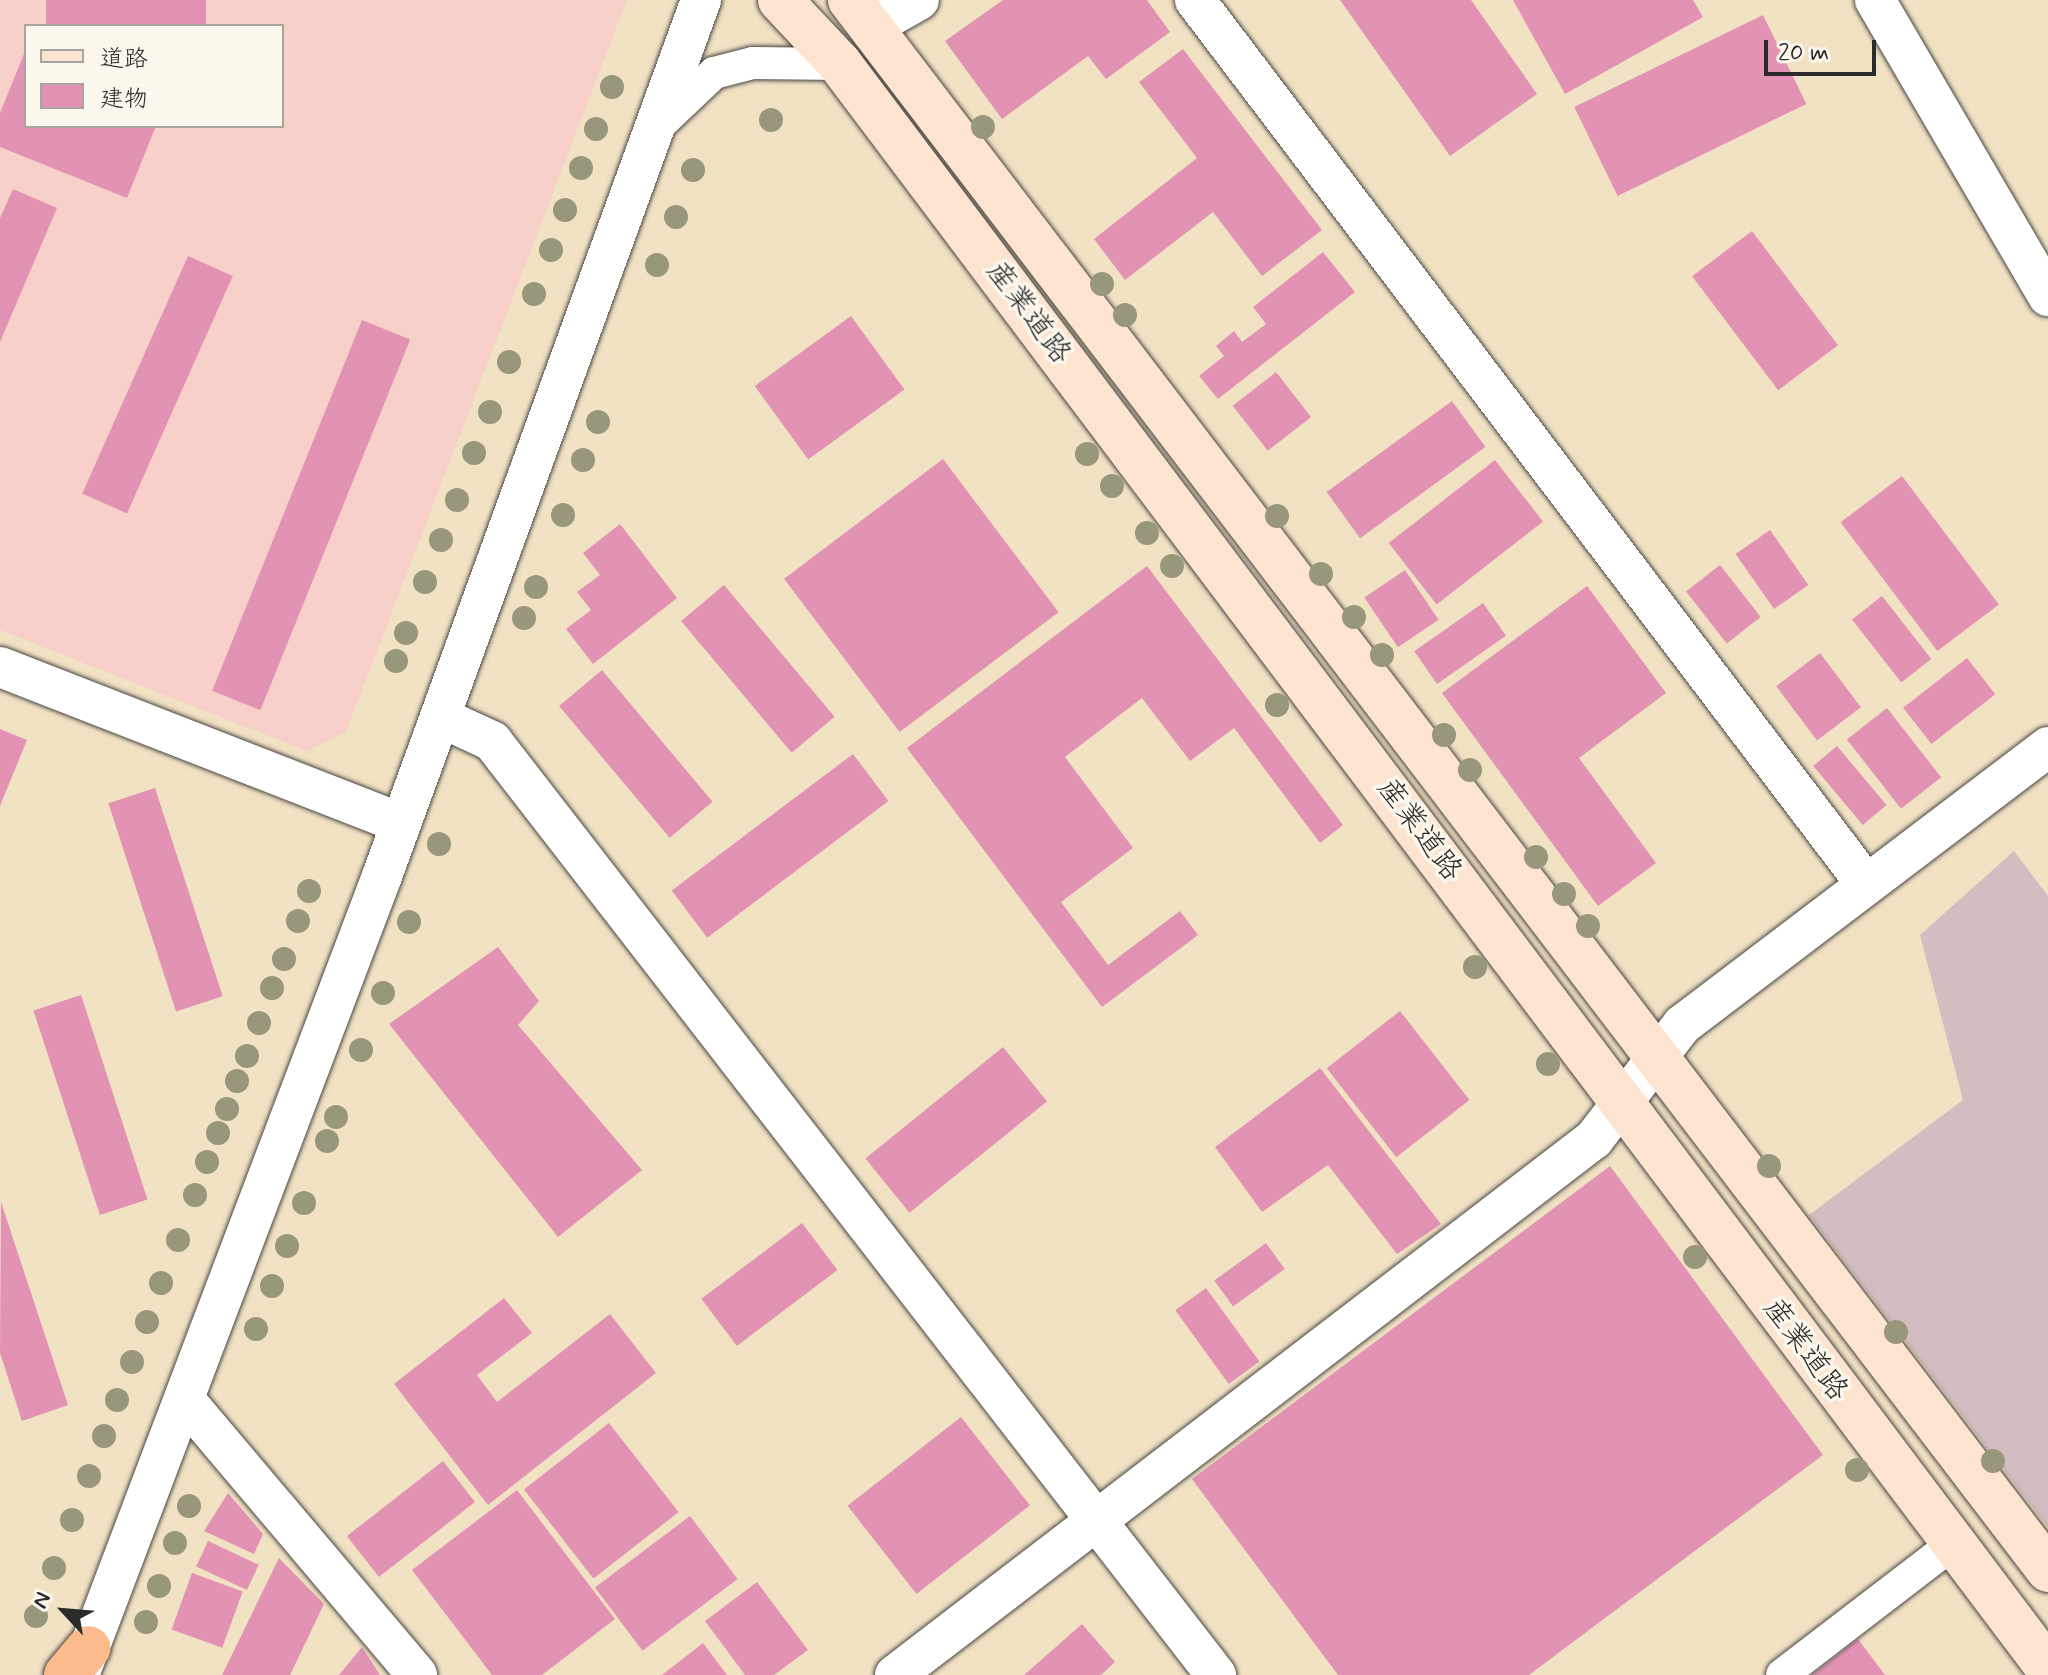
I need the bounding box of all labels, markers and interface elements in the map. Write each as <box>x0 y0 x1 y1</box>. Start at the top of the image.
legend <box>24 24 284 128</box>
scale bar <box>1768 24 1880 74</box>
text: 20 m <box>1778 38 1829 69</box>
text: 道路 <box>100 44 148 75</box>
text: 建物 <box>100 84 148 115</box>
street label: 産業道路 <box>978 254 1078 372</box>
street label: 産業道路 <box>1369 771 1469 889</box>
street label: 産業道路 <box>1755 1291 1855 1409</box>
north arrow <box>24 1571 104 1651</box>
text: N <box>27 1588 58 1613</box>

